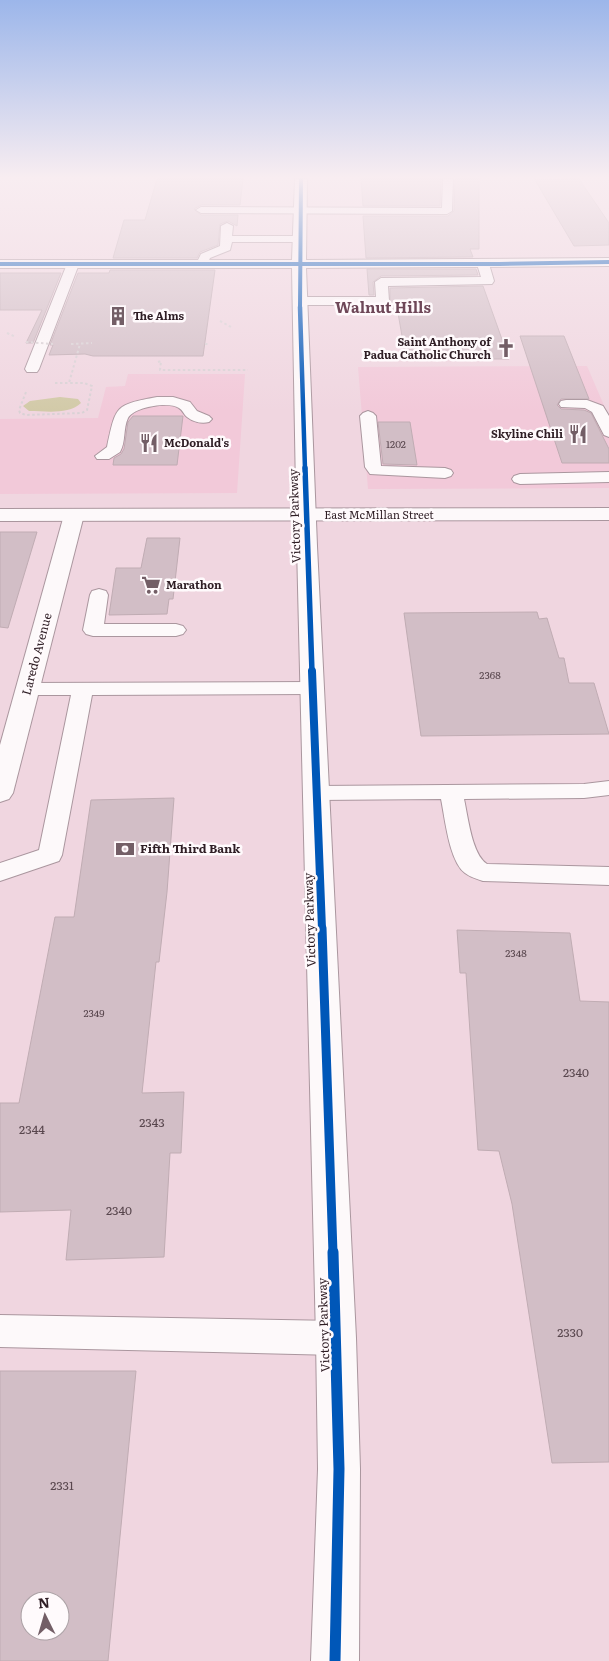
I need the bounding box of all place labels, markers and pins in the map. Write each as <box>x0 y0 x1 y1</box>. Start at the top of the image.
building icon: The Alms <box>107 305 129 327</box>
place label: The Alms <box>133 307 185 323</box>
place label: Saint Anthony of Padua Catholic Church <box>364 333 492 362</box>
church icon: Saint Anthony of Padua Catholic Church <box>495 337 517 359</box>
restaurant icon: Skyline Chili <box>567 423 589 445</box>
place label: Skyline Chili <box>491 425 563 441</box>
restaurant icon: McDonald's <box>138 432 160 454</box>
place label: McDonald's <box>164 434 230 450</box>
supermarket icon: Marathon <box>140 574 162 596</box>
place label: Marathon <box>166 576 222 592</box>
bank icon: Fifth Third Bank <box>114 838 136 860</box>
place label: Fifth Third Bank <box>140 839 241 857</box>

